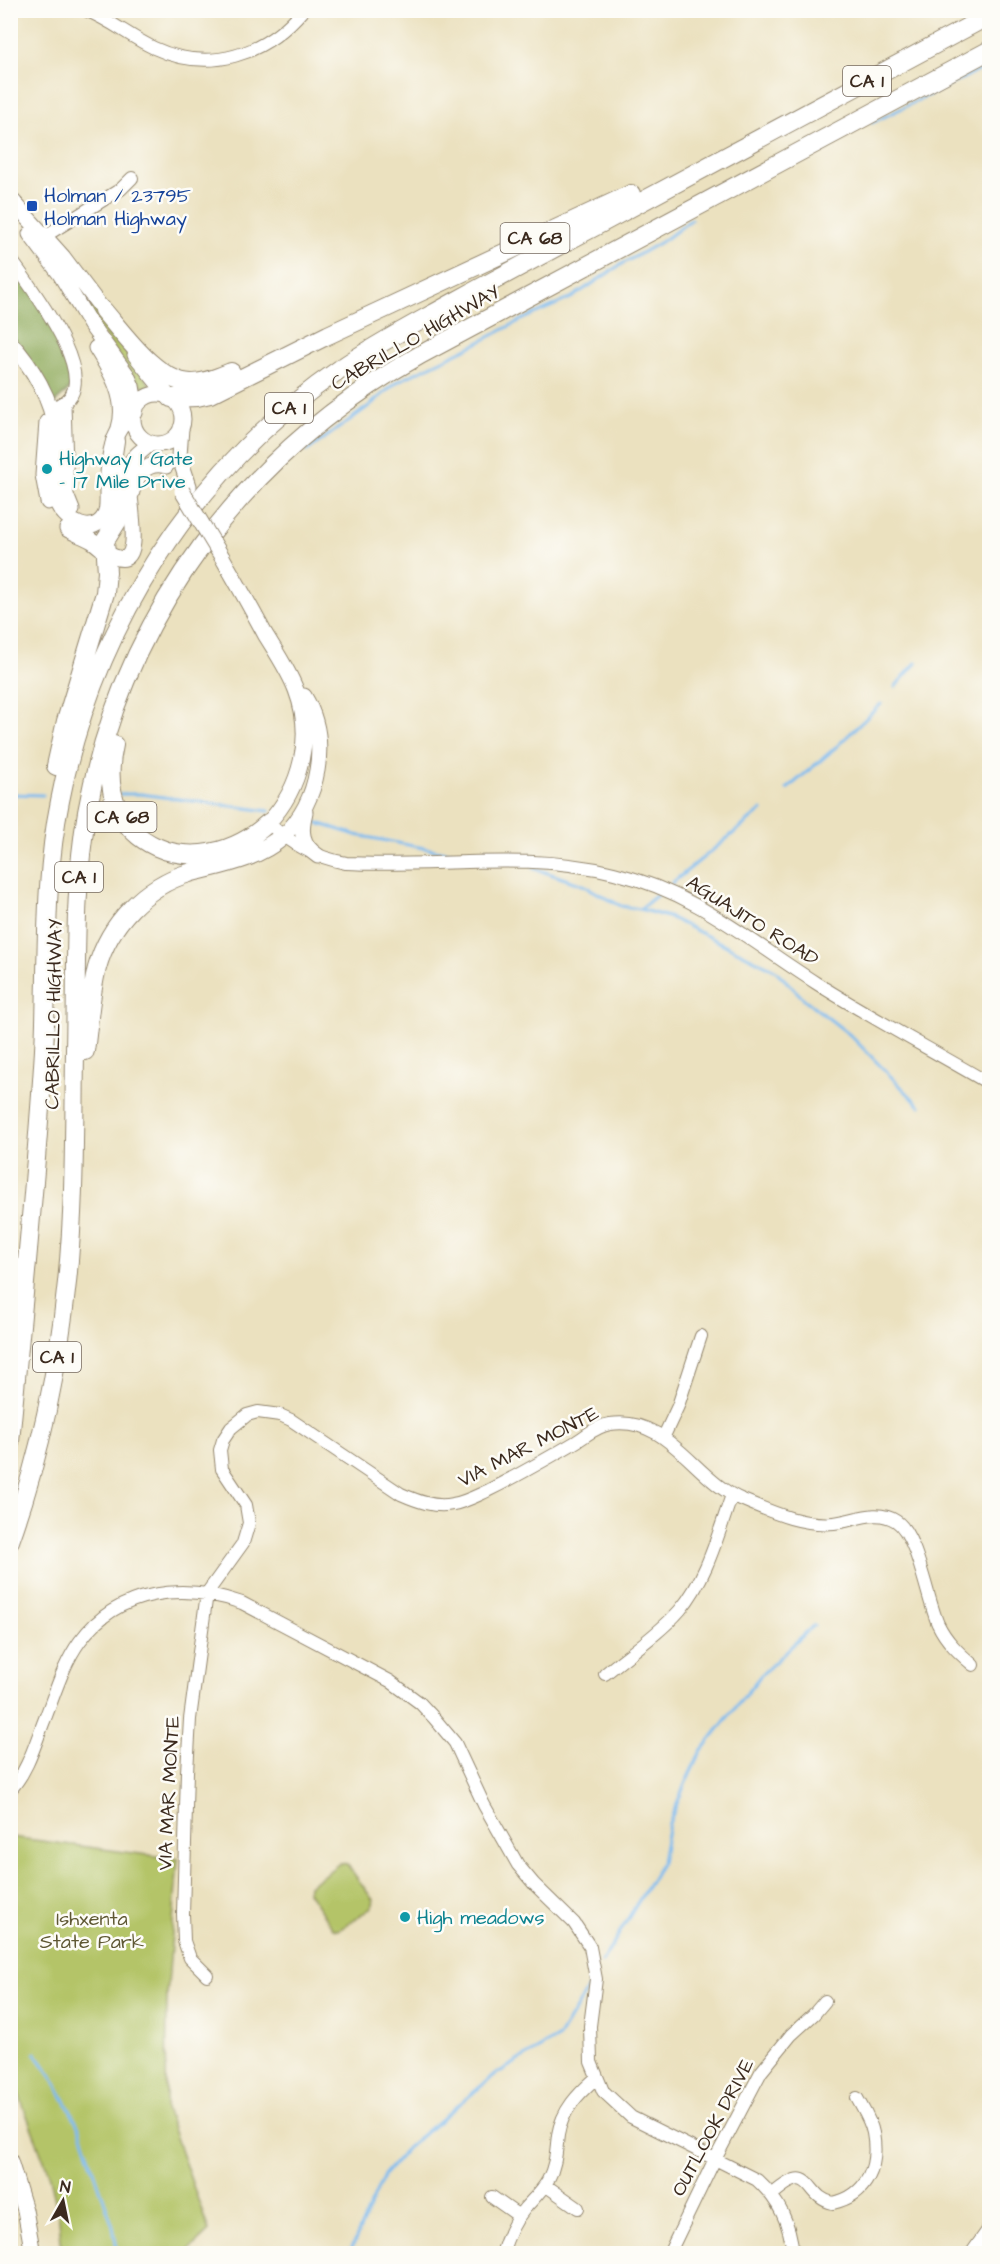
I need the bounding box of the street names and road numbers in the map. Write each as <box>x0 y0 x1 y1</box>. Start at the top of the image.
road number: CA 1 <box>843 66 891 96</box>
road number: CA 68 <box>500 223 570 253</box>
street label: CABRILLO HIGHWAY <box>326 278 505 398</box>
road number: CA 1 <box>265 393 313 423</box>
road number: CA 68 <box>88 802 156 832</box>
road number: CA 1 <box>55 862 103 892</box>
street label: AGUAJITO ROAD <box>681 869 824 973</box>
street label: CABRILLO HIGHWAY <box>38 918 70 1110</box>
road number: CA 1 <box>33 1342 81 1372</box>
street label: VIA MAR MONTE <box>453 1399 604 1495</box>
street label: VIA MAR MONTE <box>151 1715 187 1871</box>
street label: OUTLOOK DRIVE <box>665 2053 761 2201</box>

